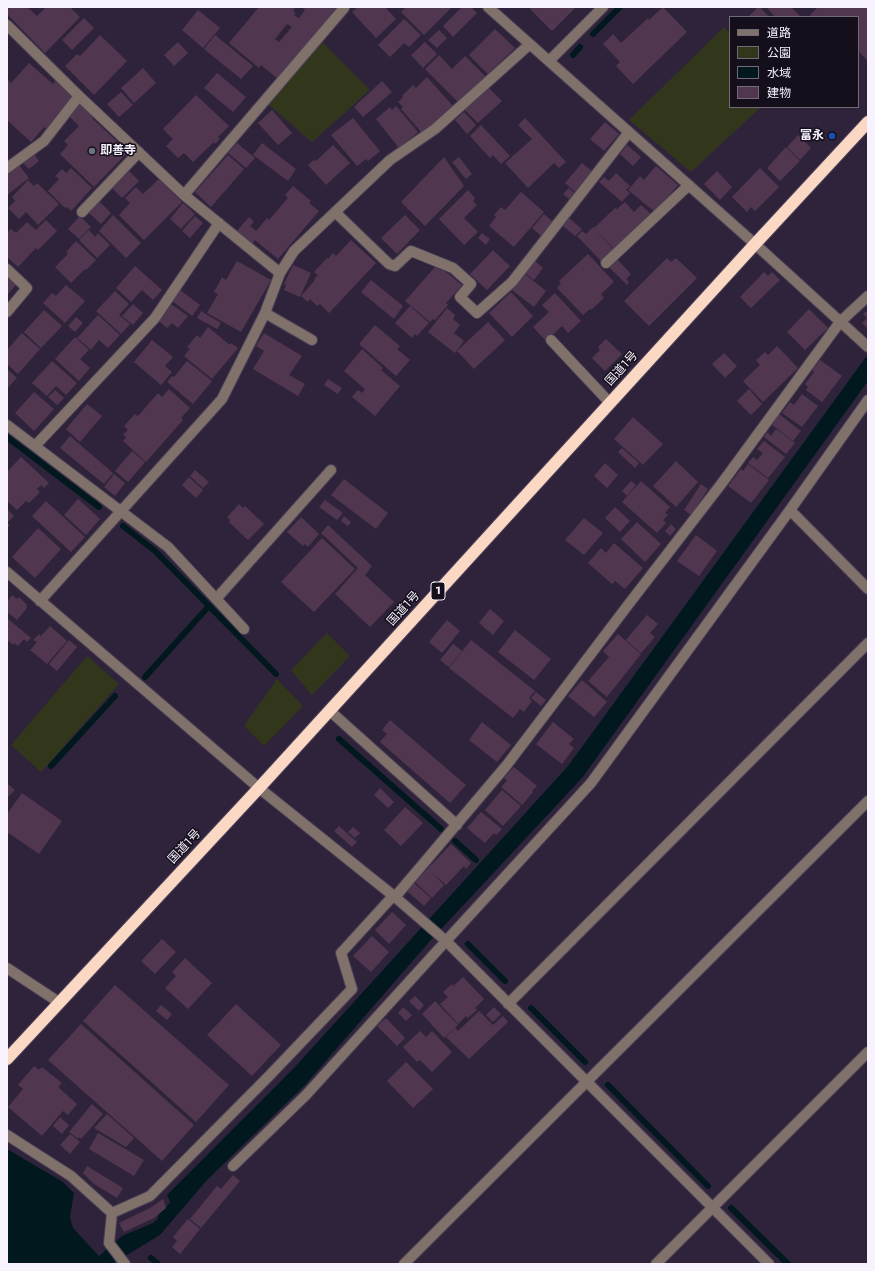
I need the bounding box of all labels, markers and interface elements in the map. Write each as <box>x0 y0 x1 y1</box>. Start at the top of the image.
legend <box>729 16 859 108</box>
text: 道路 <box>767 24 791 42</box>
text: 公園 <box>767 44 791 62</box>
text: 水域 <box>767 64 791 82</box>
text: 建物 <box>767 84 791 102</box>
place label: 富永 <box>800 129 824 143</box>
marker: 富永 <box>827 131 837 141</box>
place label: 即善寺 <box>100 144 136 158</box>
marker: 即善寺 <box>87 146 97 156</box>
street label: 国道1号 <box>603 349 641 389</box>
road number: 1 <box>431 582 445 600</box>
street label: 国道1号 <box>385 589 423 629</box>
street label: 国道1号 <box>166 827 204 867</box>

